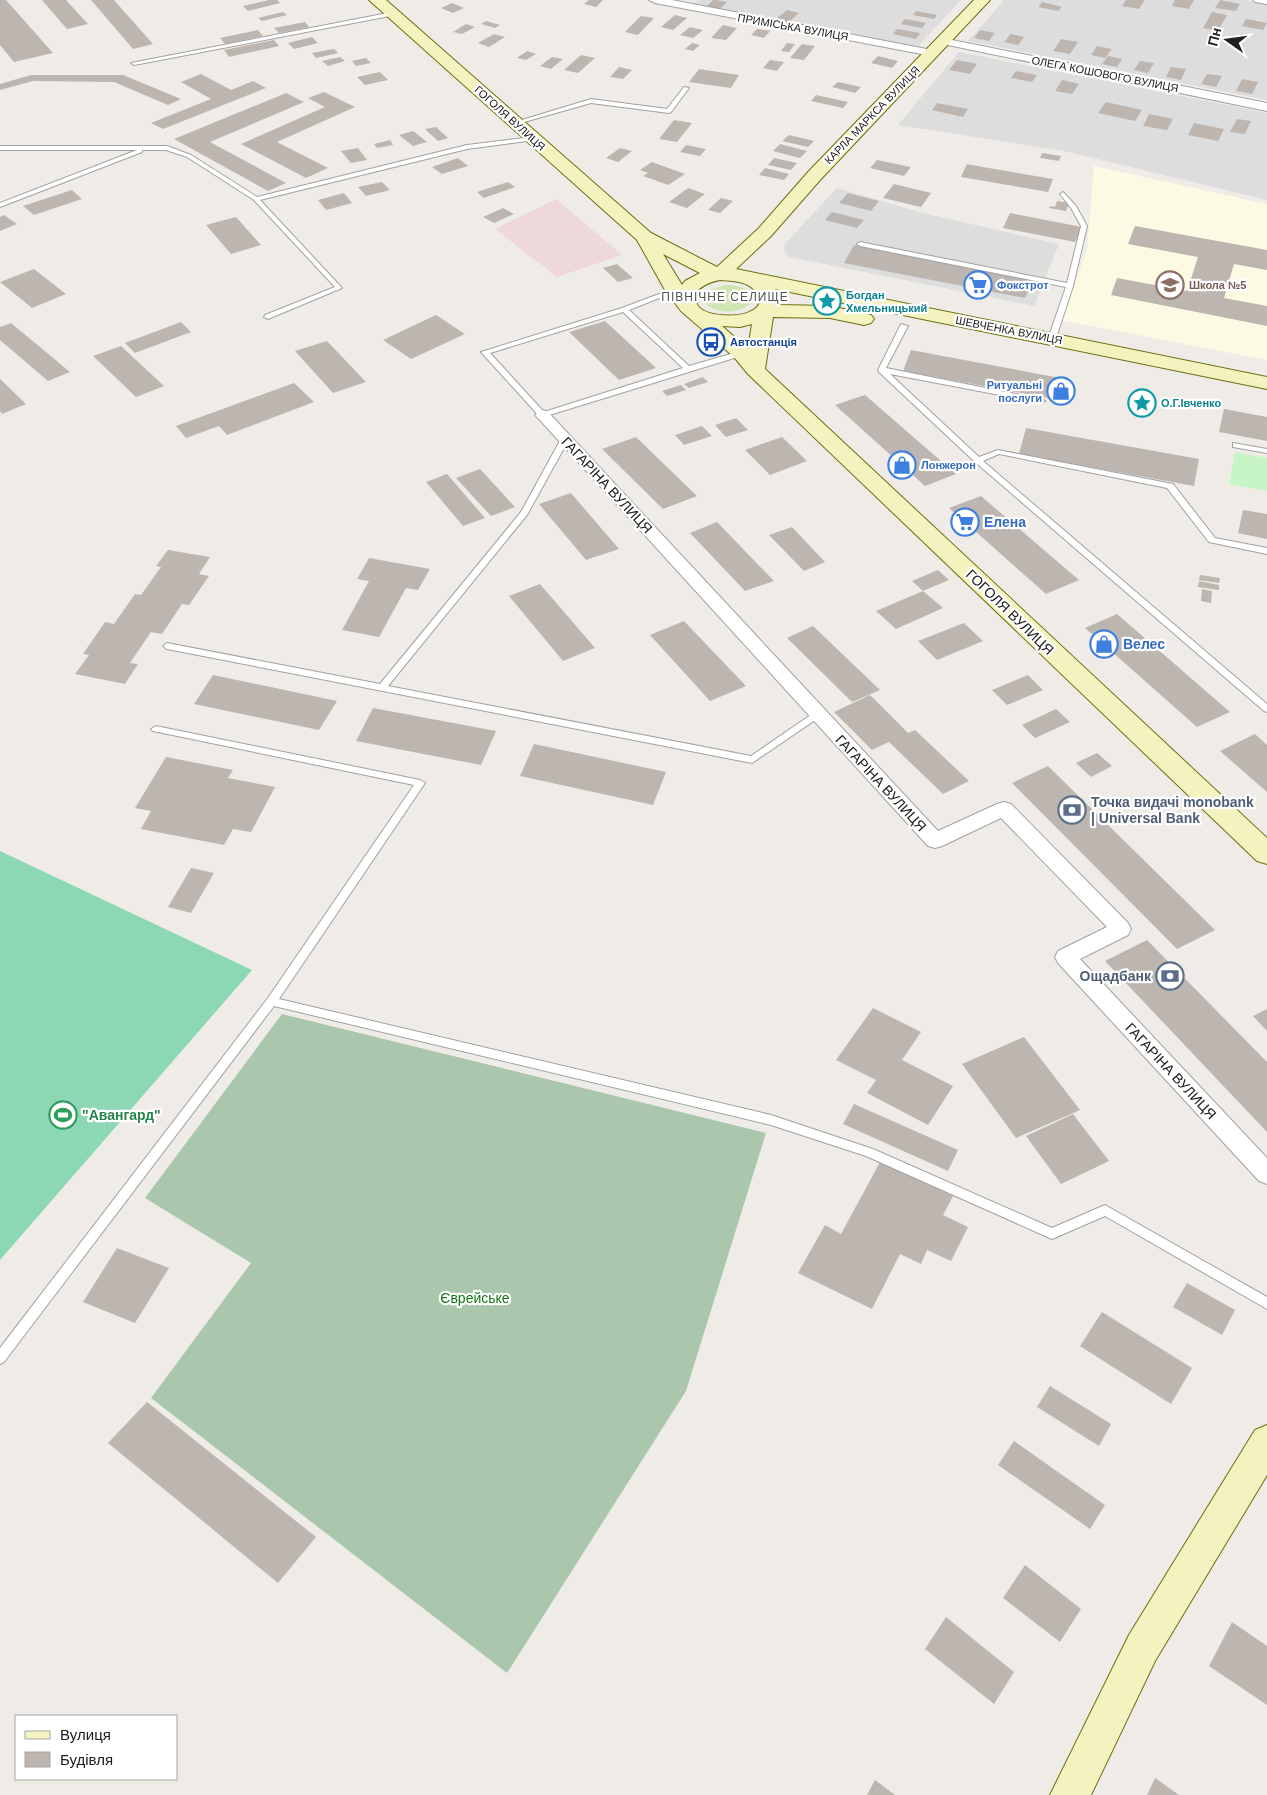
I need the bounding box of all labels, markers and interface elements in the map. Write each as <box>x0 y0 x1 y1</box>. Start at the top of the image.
street label: ПРИМІСЬКА ВУЛИЦЯ <box>737 11 849 43</box>
north arrow <box>1202 15 1252 65</box>
text: Пн <box>1204 26 1224 48</box>
street label: ОЛЕГА КОШОВОГО ВУЛИЦЯ <box>1031 54 1180 94</box>
street label: КАРЛА МАРКСА ВУЛИЦЯ <box>822 64 922 166</box>
street label: ГОГОЛЯ ВУЛИЦЯ <box>472 83 548 153</box>
supermarket icon: Фокстрот <box>963 270 993 300</box>
school or university icon: Школа №5 <box>1155 270 1185 300</box>
place label: Фокстрот <box>997 279 1049 291</box>
place label: Школа №5 <box>1189 279 1246 291</box>
place icon: Богдан Хмельницький <box>812 286 842 316</box>
place label: Богдан Хмельницький <box>846 289 927 314</box>
district label: ПІВНІЧНЕ СЕЛИЩЕ <box>661 290 789 304</box>
street label: ШЕВЧЕНКА ВУЛИЦЯ <box>955 314 1063 346</box>
bus stop icon: Автостанція <box>696 327 726 357</box>
place label: Автостанція <box>730 336 797 348</box>
shop icon: Ритуальні послуги <box>1046 376 1076 406</box>
place label: Ритуальні послуги <box>987 379 1042 404</box>
place icon: О.Г.Івченко <box>1127 388 1157 418</box>
place label: О.Г.Івченко <box>1161 397 1221 409</box>
street label: ГАГАРІНА ВУЛИЦЯ <box>558 434 656 536</box>
shop icon: Лонжерон <box>887 450 917 480</box>
place label: Лонжерон <box>921 459 976 471</box>
supermarket icon: Елена <box>950 507 980 537</box>
place label: Елена <box>984 514 1026 530</box>
street label: ГОГОЛЯ ВУЛИЦЯ <box>963 566 1057 658</box>
shop icon: Велес <box>1089 629 1119 659</box>
place label: Велес <box>1123 636 1165 652</box>
street label: ГАГАРІНА ВУЛИЦЯ <box>832 732 930 834</box>
place label: Точка видачі monobank | Universal Bank <box>1091 794 1254 826</box>
bank icon: Точка видачі monobank | Universal Bank <box>1057 795 1087 825</box>
bank icon: Ощадбанк <box>1155 961 1185 991</box>
place label: Ощадбанк <box>1080 968 1152 984</box>
street label: ГАГАРІНА ВУЛИЦЯ <box>1122 1020 1220 1122</box>
sports icon: "Авангард" <box>48 1100 78 1130</box>
place label: "Авангард" <box>82 1107 161 1123</box>
park label: Єврейське <box>440 1290 510 1306</box>
legend <box>15 1715 178 1780</box>
text: Вулиця <box>60 1726 111 1743</box>
text: Будівля <box>60 1751 113 1768</box>

